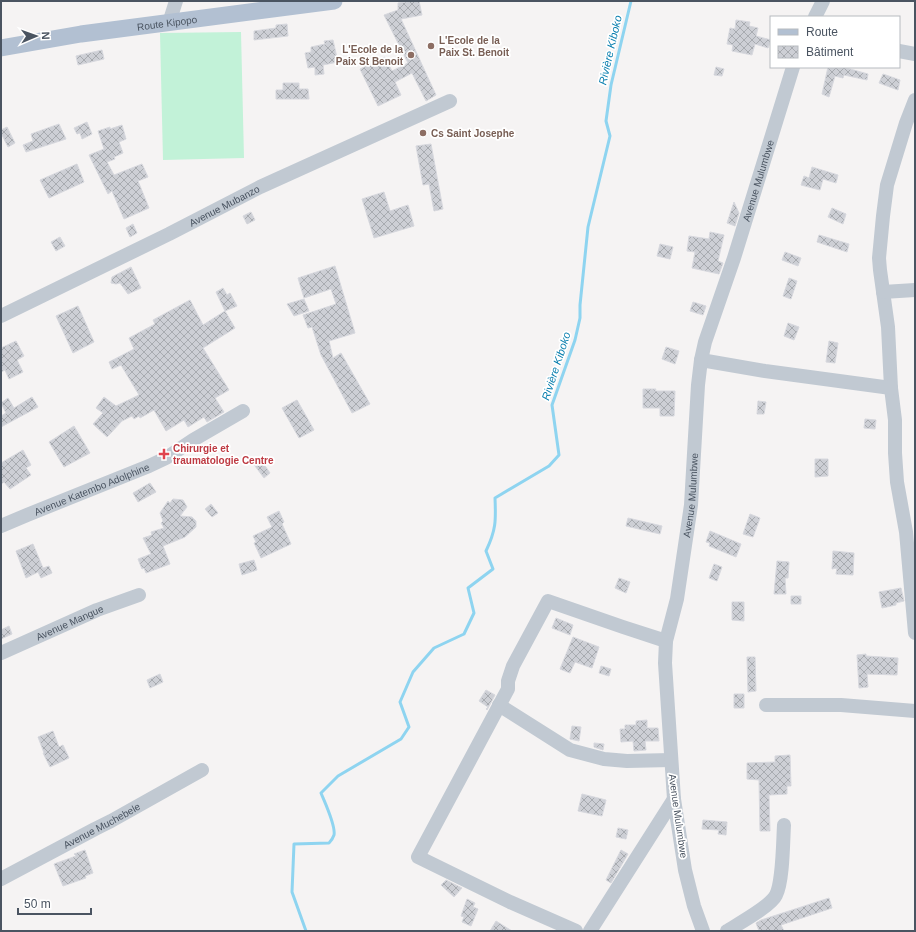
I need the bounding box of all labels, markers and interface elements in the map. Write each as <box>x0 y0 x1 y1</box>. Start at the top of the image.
street label: Route Kipopo <box>136 13 198 32</box>
water label: Rivière Kiboko <box>596 14 624 86</box>
north arrow <box>16 16 56 56</box>
legend <box>770 16 900 68</box>
text: Route <box>806 25 838 39</box>
text: N <box>40 31 52 40</box>
place label: L'Ecole de la Paix St. Benoit <box>439 35 510 58</box>
marker: L'Ecole de la Paix St. Benoit <box>426 41 436 51</box>
place label: L'Ecole de la Paix St Benoit <box>336 44 404 67</box>
text: Bâtiment <box>806 45 854 59</box>
marker: L'Ecole de la Paix St Benoit <box>406 50 416 60</box>
marker: Cs Saint Josephe <box>418 128 428 138</box>
place label: Cs Saint Josephe <box>431 128 515 139</box>
street label: Avenue Mulumbwe <box>740 138 776 223</box>
street label: Avenue Mubanzo <box>187 183 262 228</box>
water label: Rivière Kiboko <box>539 330 573 402</box>
place label: Chirurgie et traumatologie Centre <box>173 443 274 466</box>
marker: Chirurgie et traumatologie Centre <box>158 448 170 460</box>
street label: Avenue Mulumbwe <box>681 452 700 538</box>
street label: Avenue Katembo Adolphine <box>32 461 151 517</box>
street label: Avenue Mangue <box>34 603 105 642</box>
street label: Avenue Mulumbwe <box>667 773 689 859</box>
street label: Avenue Muchebele <box>61 800 142 850</box>
scale bar <box>18 890 91 916</box>
text: 50 m <box>24 897 51 911</box>

